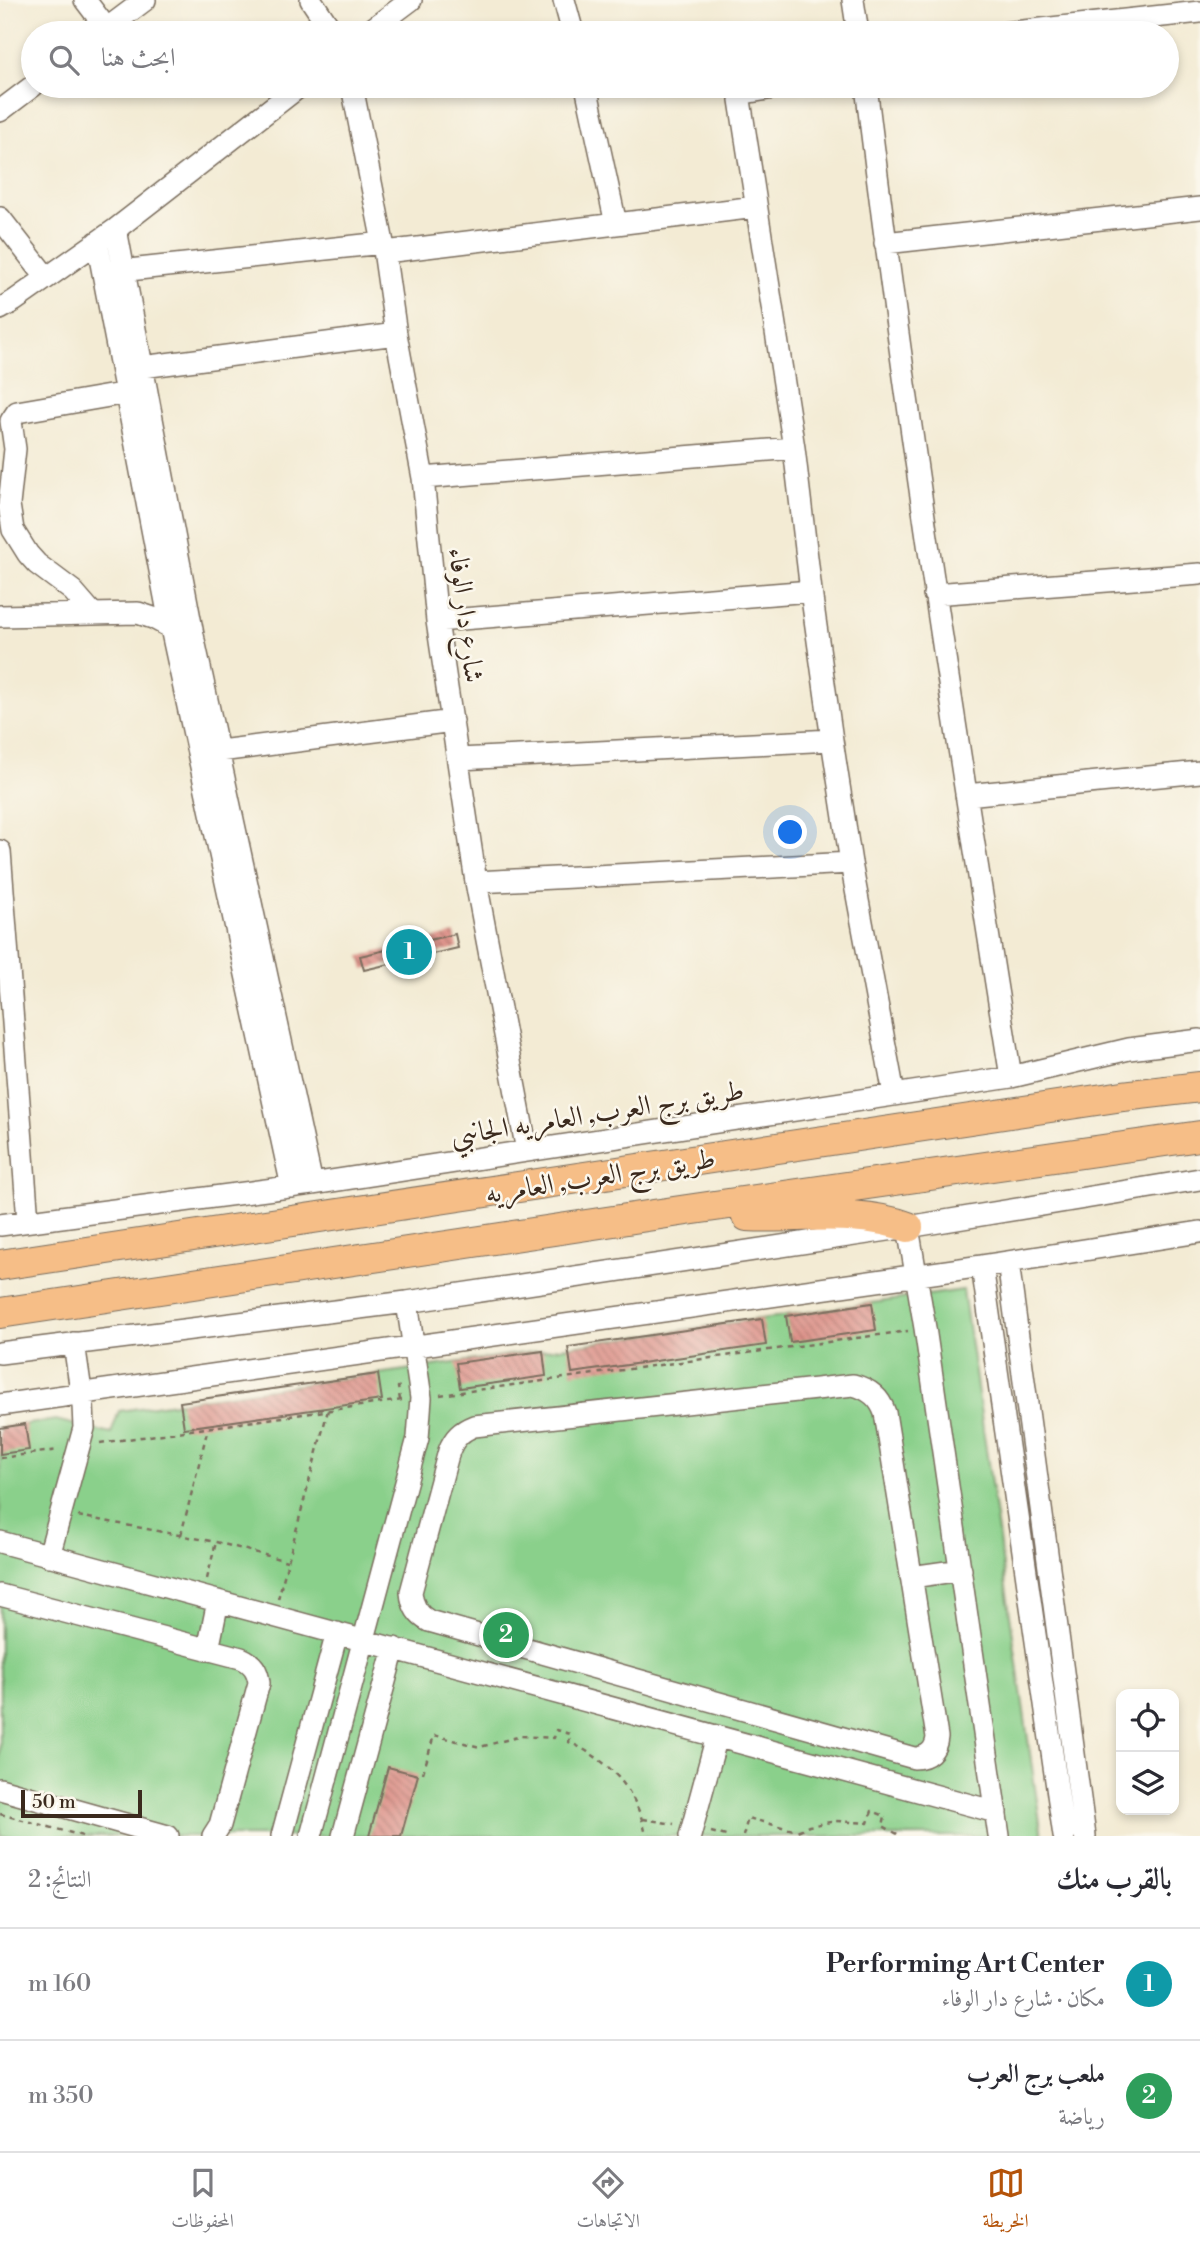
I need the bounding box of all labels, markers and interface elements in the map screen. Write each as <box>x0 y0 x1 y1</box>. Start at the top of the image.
search box <box>21 21 1179 98</box>
icon: search <box>45 41 83 79</box>
text: ابحث هنا <box>101 42 176 74</box>
street label: شارع دار الوفاء <box>435 546 491 685</box>
your location <box>773 815 807 849</box>
pin: 1 <box>386 926 432 978</box>
street label: طريق برج العرب, العامريه الجانبي <box>448 1073 748 1161</box>
street label: طريق برج العرب, العامريه <box>483 1141 719 1219</box>
pin: 2 <box>483 1609 529 1661</box>
map controls <box>1116 1689 1179 1815</box>
button: locate <box>1116 1689 1179 1752</box>
button: layers <box>1116 1752 1179 1815</box>
scale bar <box>21 1787 142 1819</box>
text: 50 m <box>32 1790 76 1814</box>
text: بالقرب منك <box>1056 1861 1172 1899</box>
text: النتائج: 2 <box>28 1866 91 1894</box>
text: Performing Art Center <box>826 1948 1105 1980</box>
text: 160 m <box>28 1970 91 1998</box>
text: 1 <box>1143 1970 1155 1998</box>
text: مكان · شارع دار الوفاء <box>941 1985 1105 2013</box>
text: ملعب برج العرب <box>967 2058 1105 2090</box>
text: 350 m <box>28 2082 94 2110</box>
text: 2 <box>1142 2082 1156 2110</box>
text: رياضة <box>1059 2103 1105 2131</box>
tab: المحفوظات <box>171 2164 234 2239</box>
tab: الاتجاهات <box>577 2164 640 2239</box>
tab: الخريطة <box>982 2164 1029 2239</box>

